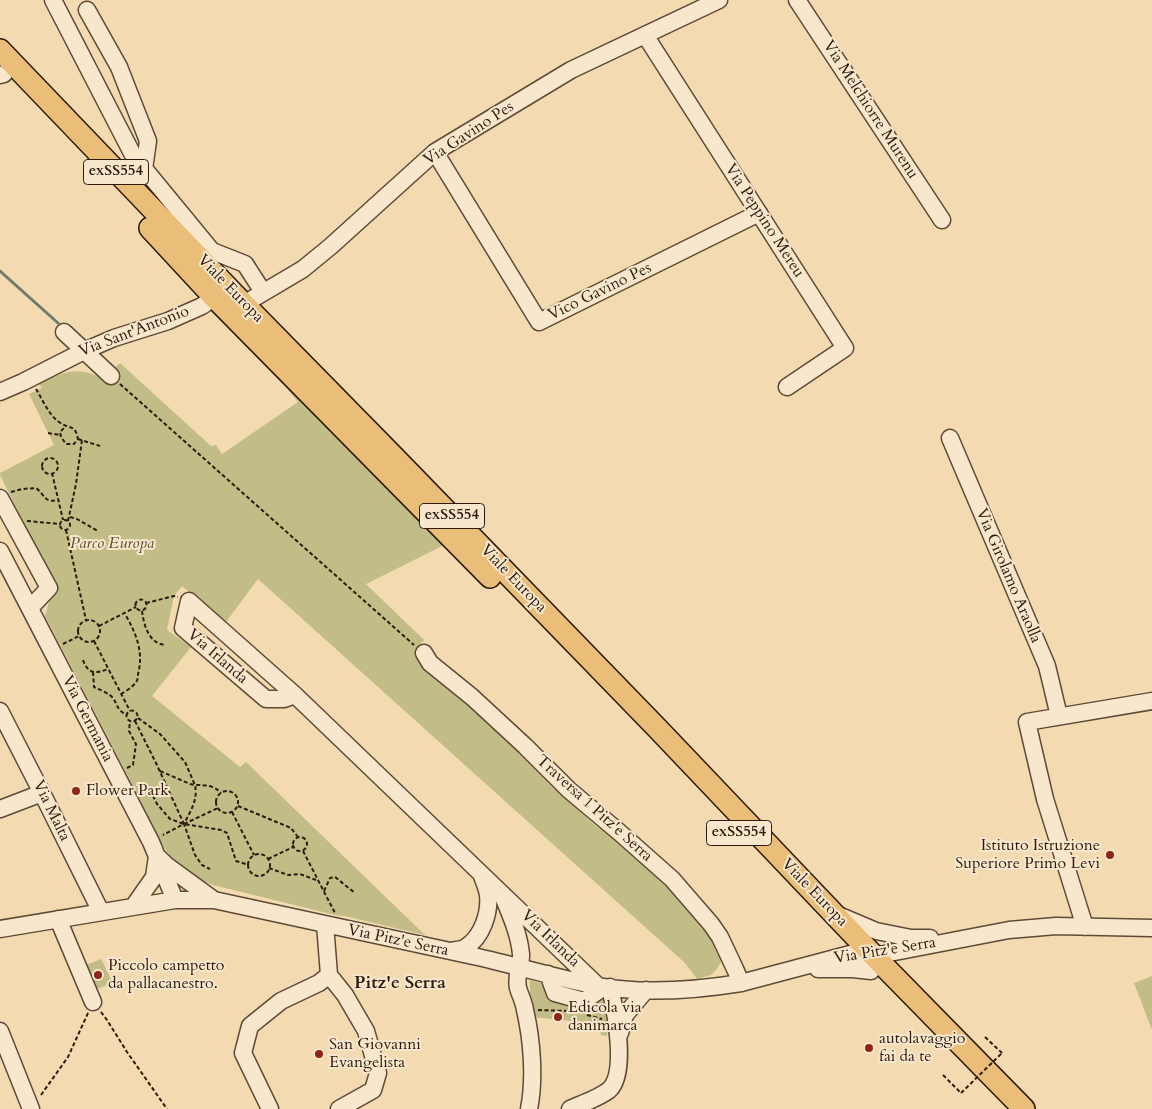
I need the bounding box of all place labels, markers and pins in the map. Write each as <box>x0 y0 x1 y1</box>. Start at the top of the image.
place label: Flower Park <box>86 781 169 801</box>
marker: Flower Park <box>70 785 82 797</box>
place label: Istituto Istruzione Superiore Primo Levi <box>955 836 1100 874</box>
marker: Istituto Istruzione Superiore Primo Levi <box>1104 849 1116 861</box>
place label: Piccolo campetto da pallacanestro. <box>108 956 225 994</box>
marker: Piccolo campetto da pallacanestro. <box>92 969 104 981</box>
place label: Edicola via danimarca <box>568 998 642 1036</box>
marker: Edicola via danimarca <box>552 1011 564 1023</box>
place label: autolavaggio fai da te <box>879 1029 965 1067</box>
place label: San Giovanni Evangelista <box>329 1035 421 1073</box>
marker: autolavaggio fai da te <box>863 1042 875 1054</box>
marker: San Giovanni Evangelista <box>313 1048 325 1060</box>

